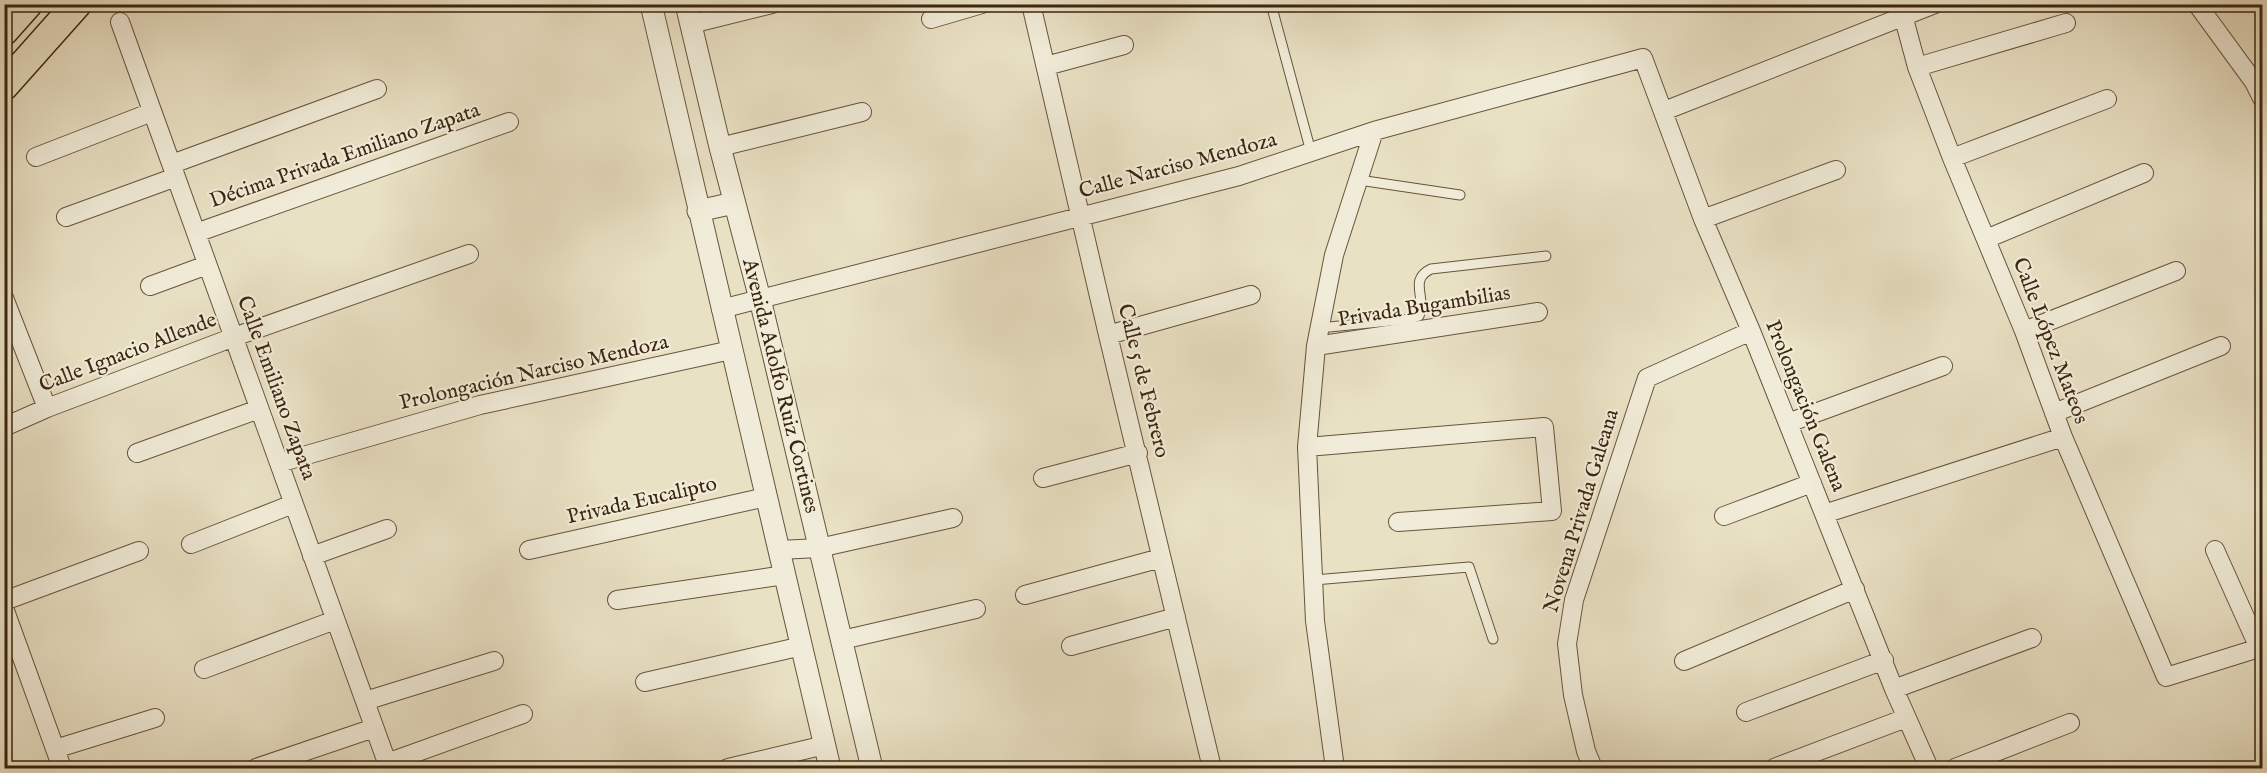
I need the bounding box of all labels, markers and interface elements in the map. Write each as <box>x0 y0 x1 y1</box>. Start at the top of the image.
street label: Décima Privada Emiliano Zapata <box>206 97 485 215</box>
street label: Calle Narciso Mendoza <box>1076 126 1281 205</box>
street label: Calle López Mateos <box>2006 254 2094 428</box>
street label: Avenida Adolfo Ruiz Cortines <box>735 255 825 516</box>
street label: Privada Bugambilias <box>1336 280 1512 334</box>
street label: Calle Emiliano Zapata <box>230 292 322 485</box>
street label: Calle 5 de Febrero <box>1111 301 1175 461</box>
street label: Calle Ignacio Allende <box>35 307 221 399</box>
street label: Prolongación Galena <box>1758 316 1852 497</box>
street label: Prolongación Narciso Mendoza <box>397 329 672 417</box>
street label: Novena Privada Galeana <box>1538 405 1626 616</box>
street label: Privada Eucalipto <box>564 471 720 531</box>

